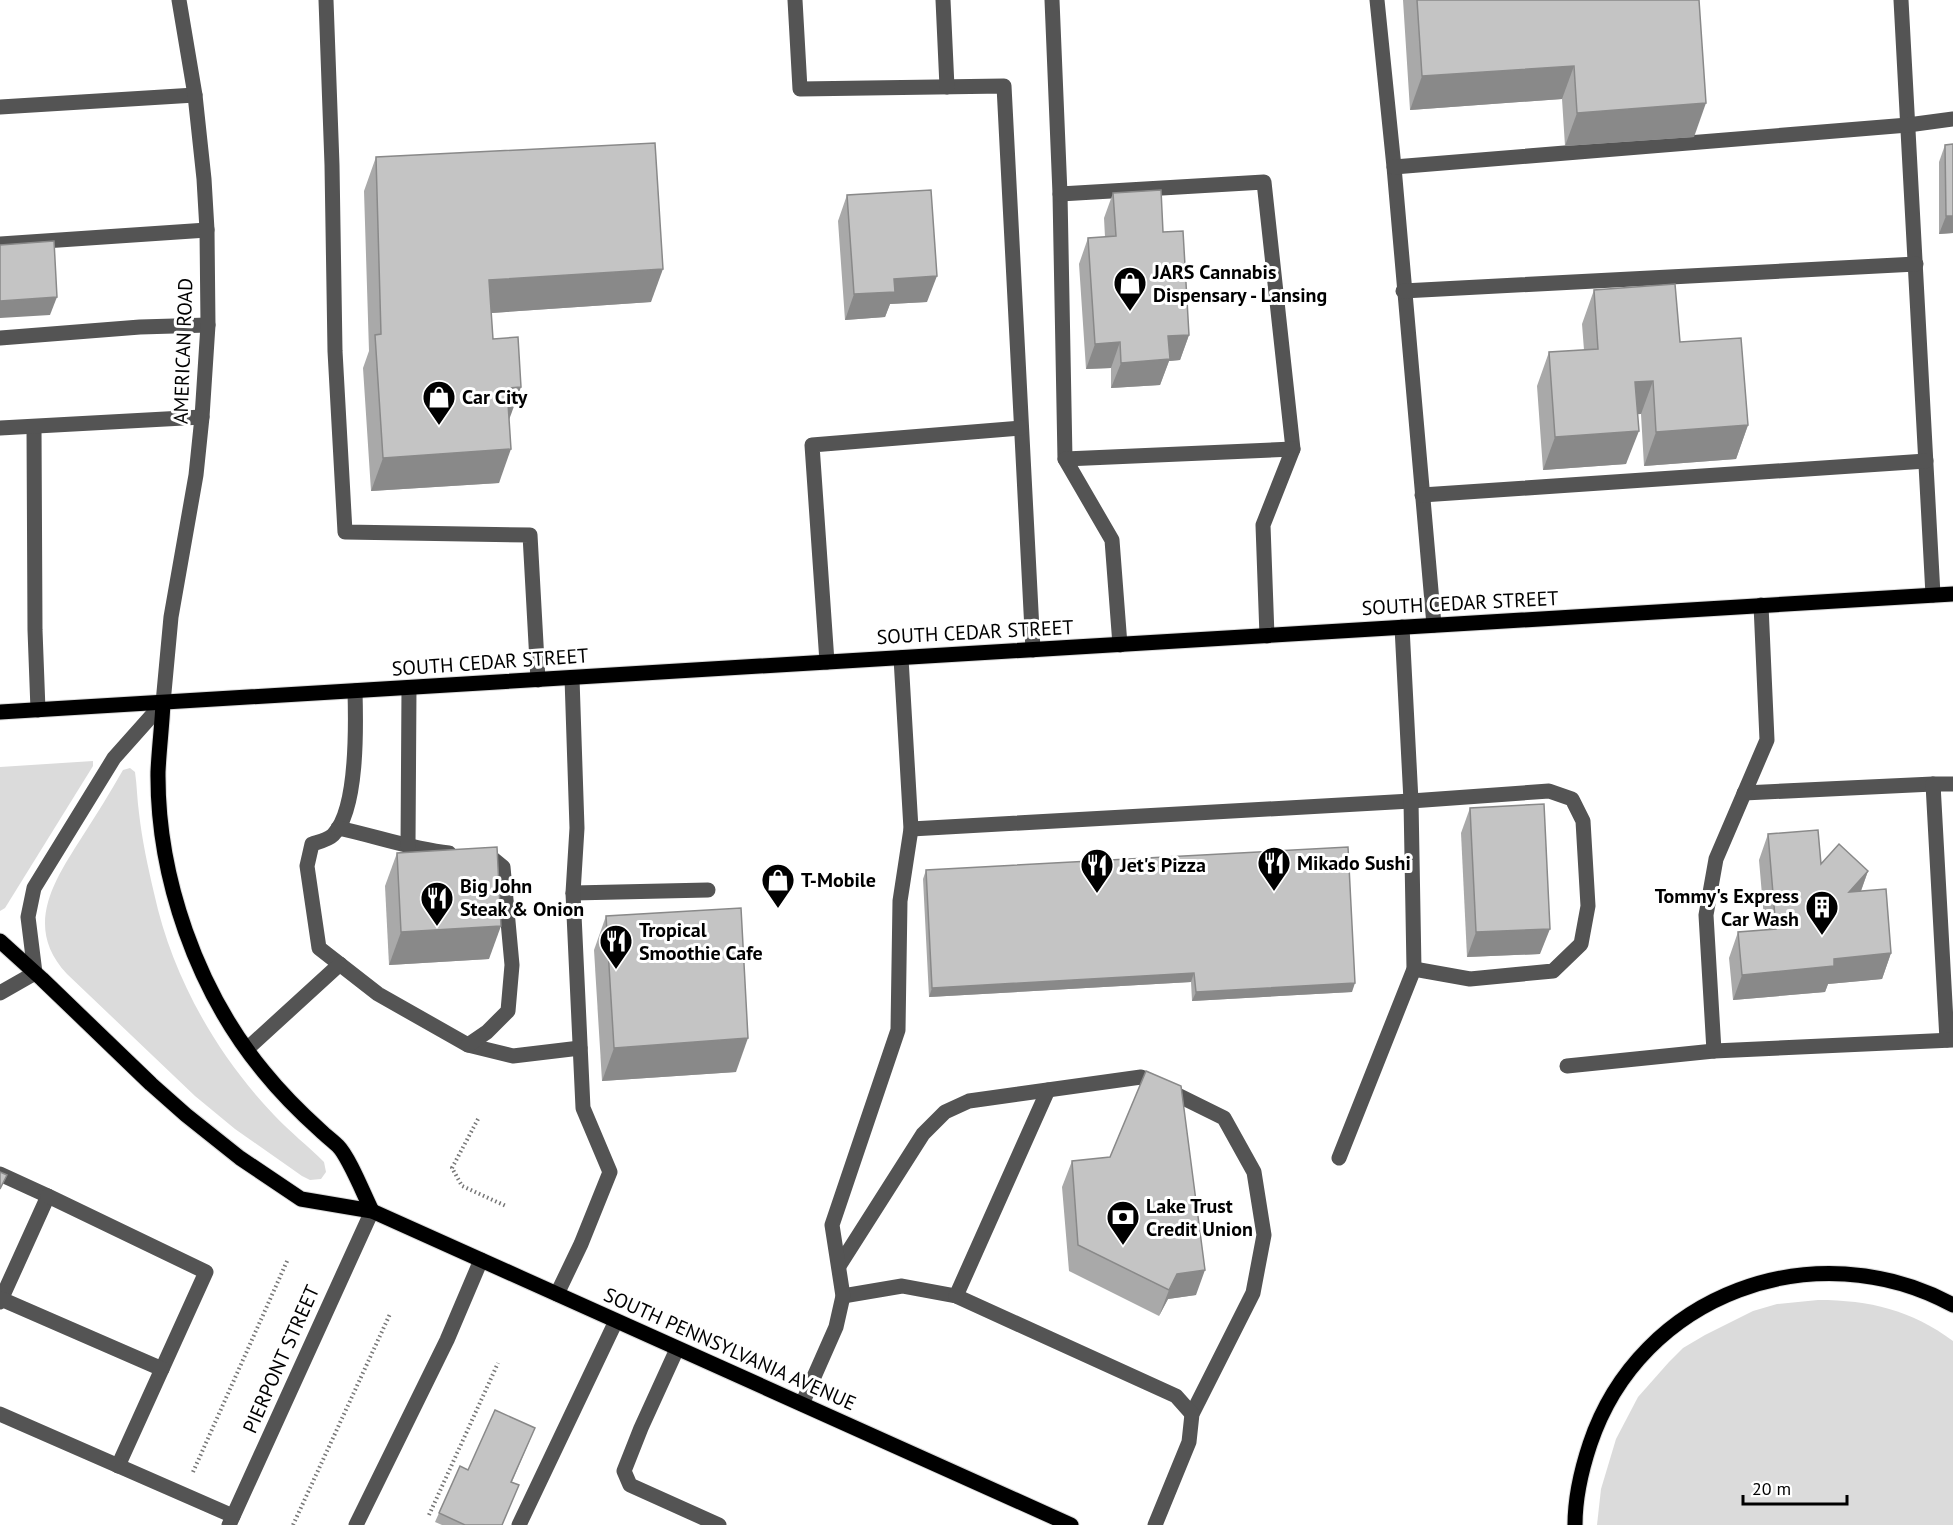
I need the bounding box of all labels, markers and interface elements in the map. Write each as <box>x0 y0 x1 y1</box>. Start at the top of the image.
place label: JARS Cannabis Dispensary - Lansing <box>1152 259 1327 308</box>
shop icon: JARS Cannabis Dispensary - Lansing <box>1112 265 1148 312</box>
street label: AMERICAN ROAD <box>167 277 199 425</box>
shop icon: Car City <box>421 379 457 426</box>
place label: Car City <box>462 384 528 410</box>
street label: SOUTH CEDAR STREET <box>1361 585 1559 621</box>
street label: SOUTH CEDAR STREET <box>876 614 1074 650</box>
street label: SOUTH CEDAR STREET <box>391 642 589 682</box>
restaurant icon: Mikado Sushi <box>1256 845 1292 892</box>
restaurant icon: Jet's Pizza <box>1079 847 1115 894</box>
place label: Mikado Sushi <box>1297 850 1411 876</box>
place label: Jet's Pizza <box>1119 852 1206 878</box>
shop icon: T-Mobile <box>760 862 796 909</box>
place label: T-Mobile <box>801 867 876 893</box>
place label: Big John Steak & Onion <box>460 873 584 922</box>
restaurant icon: Big John Steak & Onion <box>419 880 455 927</box>
place label: Tommy's Express Car Wash <box>1655 883 1799 932</box>
building icon: Tommy's Express Car Wash <box>1804 889 1840 936</box>
place label: Tropical Smoothie Cafe <box>639 917 763 966</box>
restaurant icon: Tropical Smoothie Cafe <box>598 923 634 970</box>
place label: Lake Trust Credit Union <box>1146 1193 1253 1242</box>
bank icon: Lake Trust Credit Union <box>1105 1199 1141 1246</box>
street label: PIERPONT STREET <box>237 1281 325 1437</box>
street label: SOUTH PENNSYLVANIA AVENUE <box>600 1282 860 1416</box>
scale bar <box>1743 1468 1846 1506</box>
text: 20 m <box>1752 1477 1791 1500</box>

